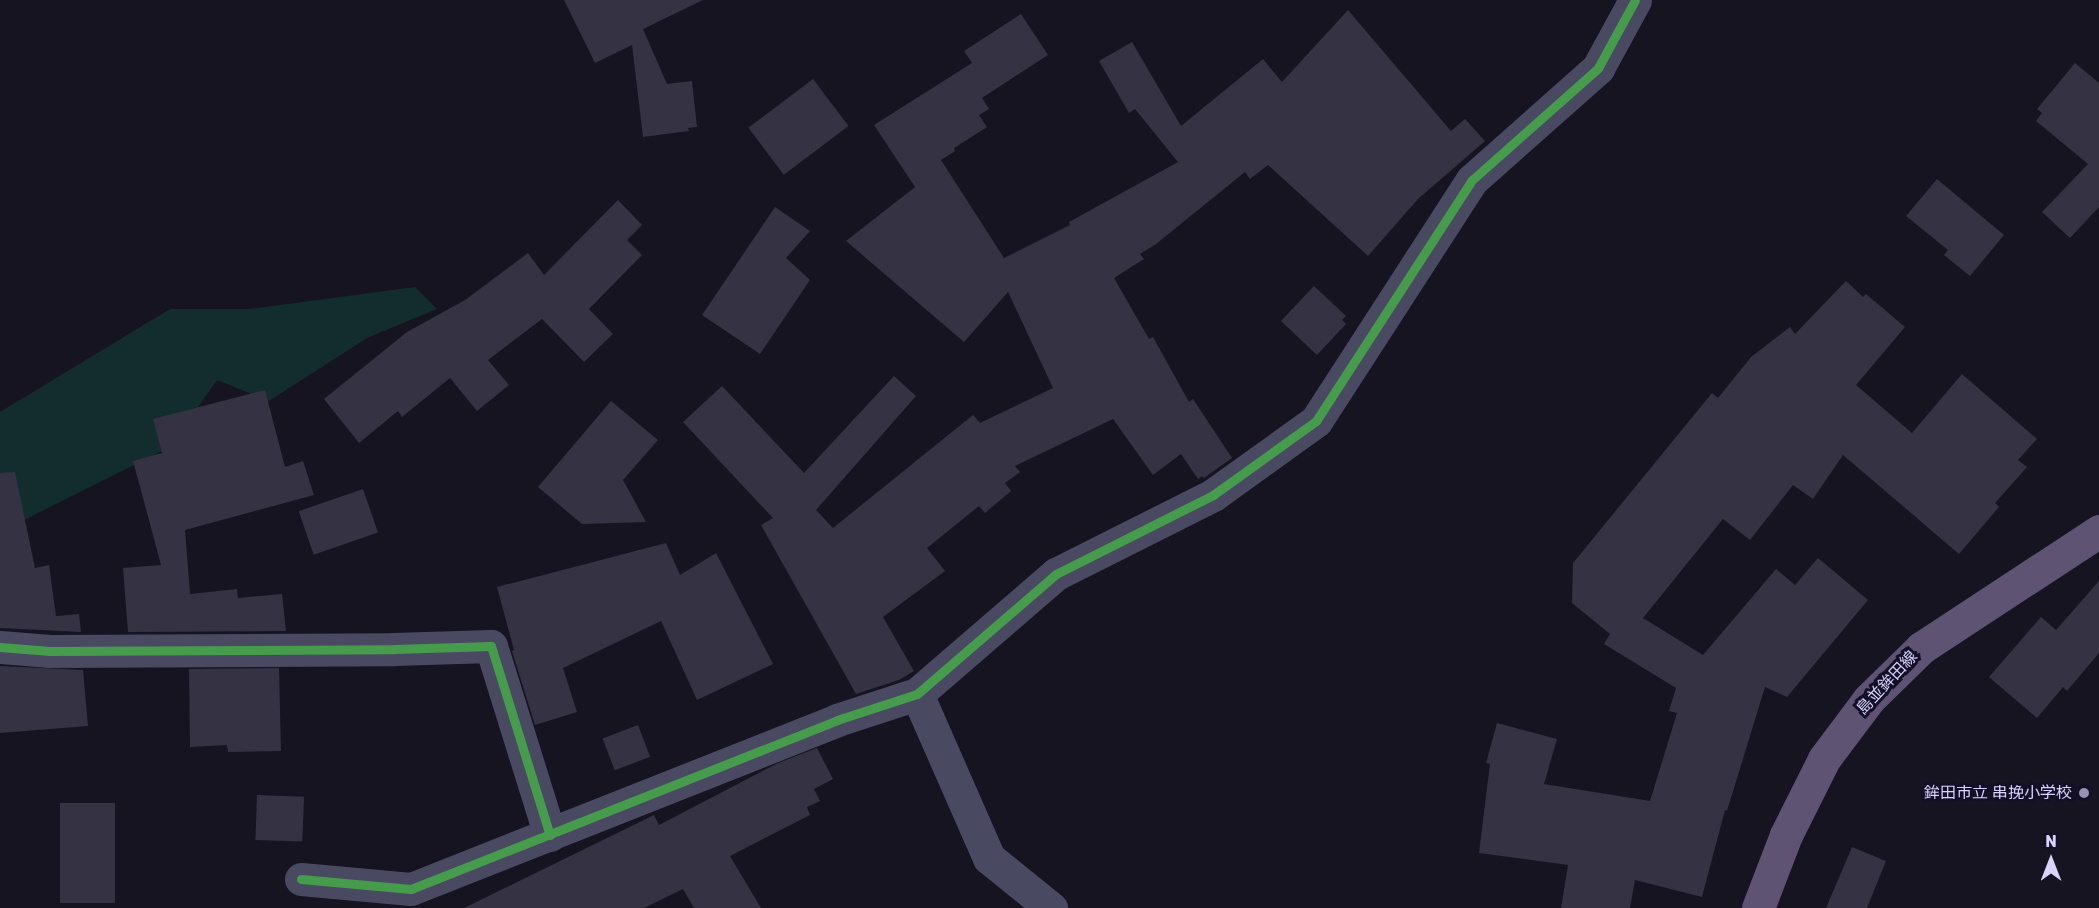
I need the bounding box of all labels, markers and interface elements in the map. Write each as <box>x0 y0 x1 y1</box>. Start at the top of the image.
street label: 島並鉾田線 <box>1853 647 1921 719</box>
place label: 鉾田市立 串挽小学校 <box>1924 783 2072 803</box>
marker: 鉾田市立 串挽小学校 <box>2077 786 2091 800</box>
north arrow <box>2021 830 2081 890</box>
text: N <box>2045 832 2057 851</box>

